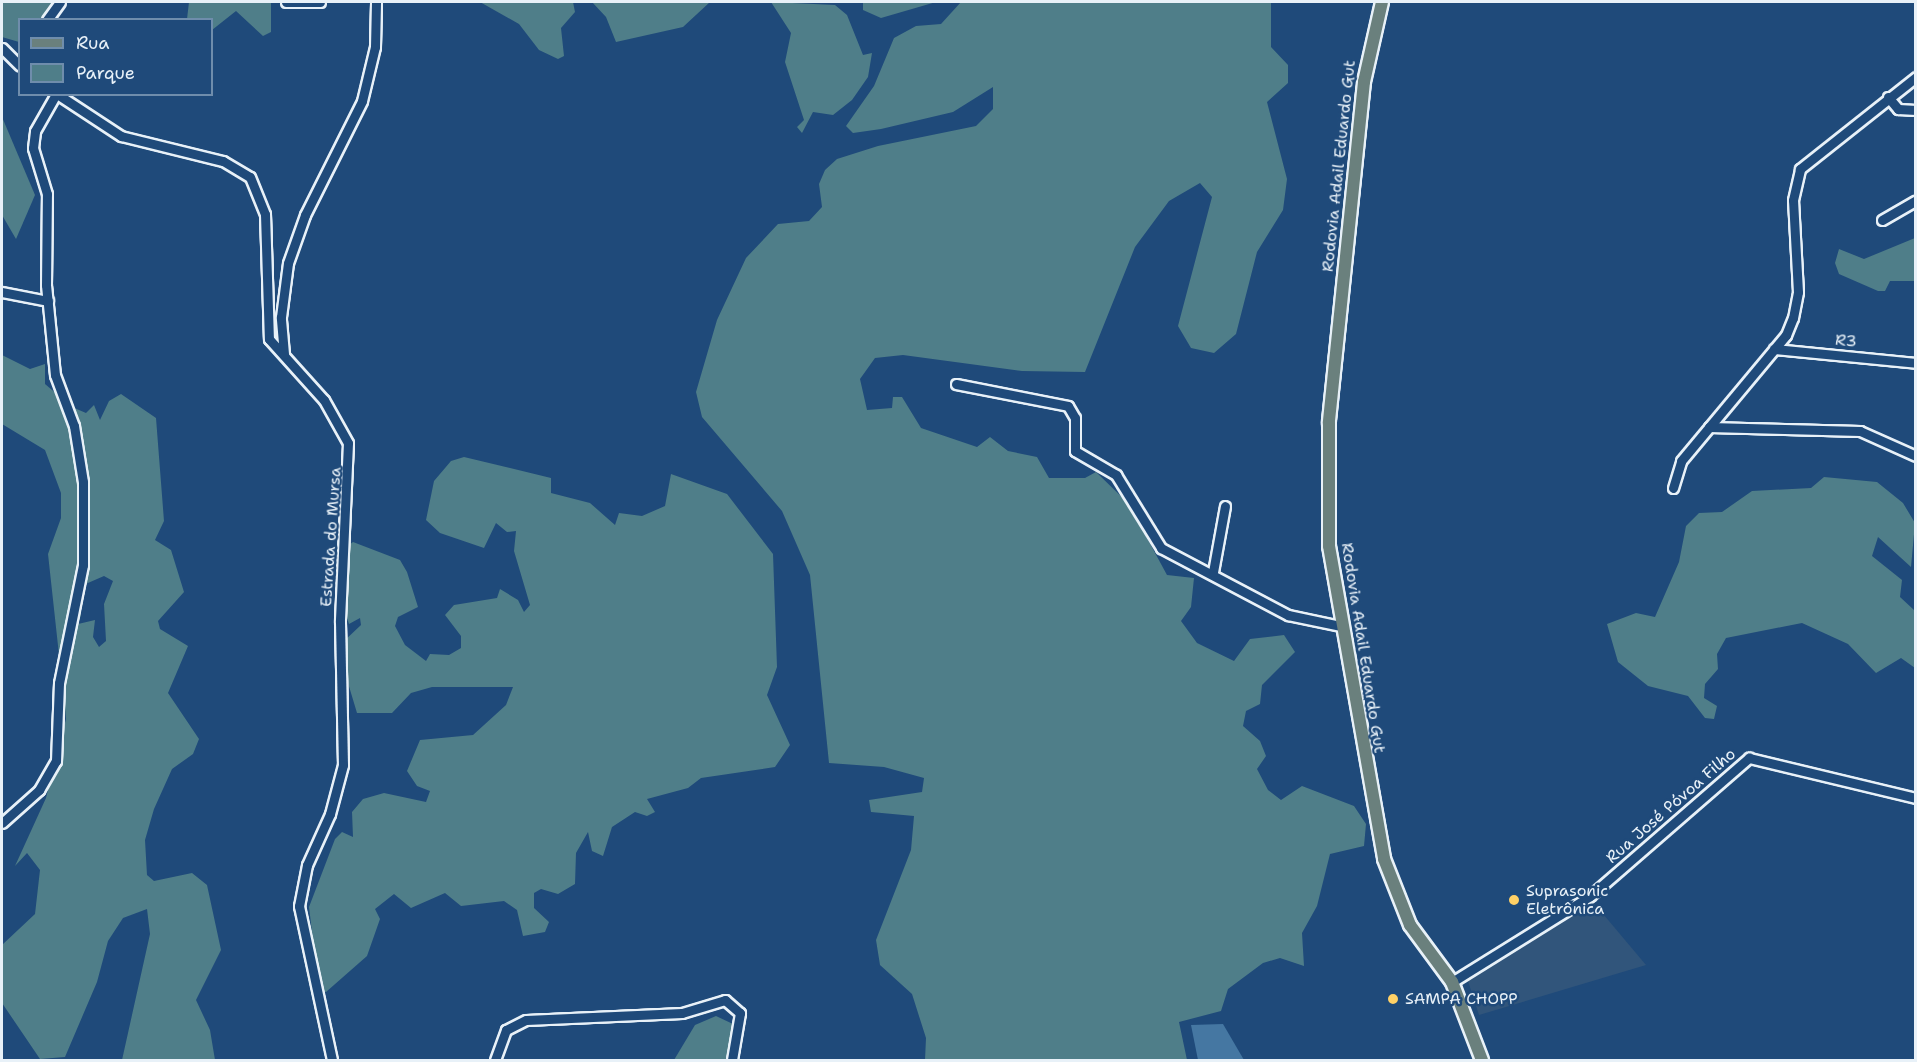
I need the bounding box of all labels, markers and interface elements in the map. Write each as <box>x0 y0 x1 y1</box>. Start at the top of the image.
legend <box>18 18 213 96</box>
text: Rua <box>76 31 109 55</box>
street label: Rodovia Adail Eduardo Gut <box>1318 59 1360 273</box>
text: Parque <box>76 61 135 85</box>
street label: R3 <box>1834 330 1858 352</box>
street label: Estrada do Mursa <box>317 467 345 607</box>
street label: Rodovia Adail Eduardo Gut <box>1337 541 1389 755</box>
street label: Rua José Póvoa Filho <box>1602 744 1740 868</box>
place label: Suprasonic Eletrônica <box>1526 881 1608 919</box>
marker: Suprasonic Eletrônica <box>1507 893 1521 907</box>
place label: SAMPA CHOPP <box>1405 989 1518 1009</box>
marker: SAMPA CHOPP <box>1386 992 1400 1006</box>

